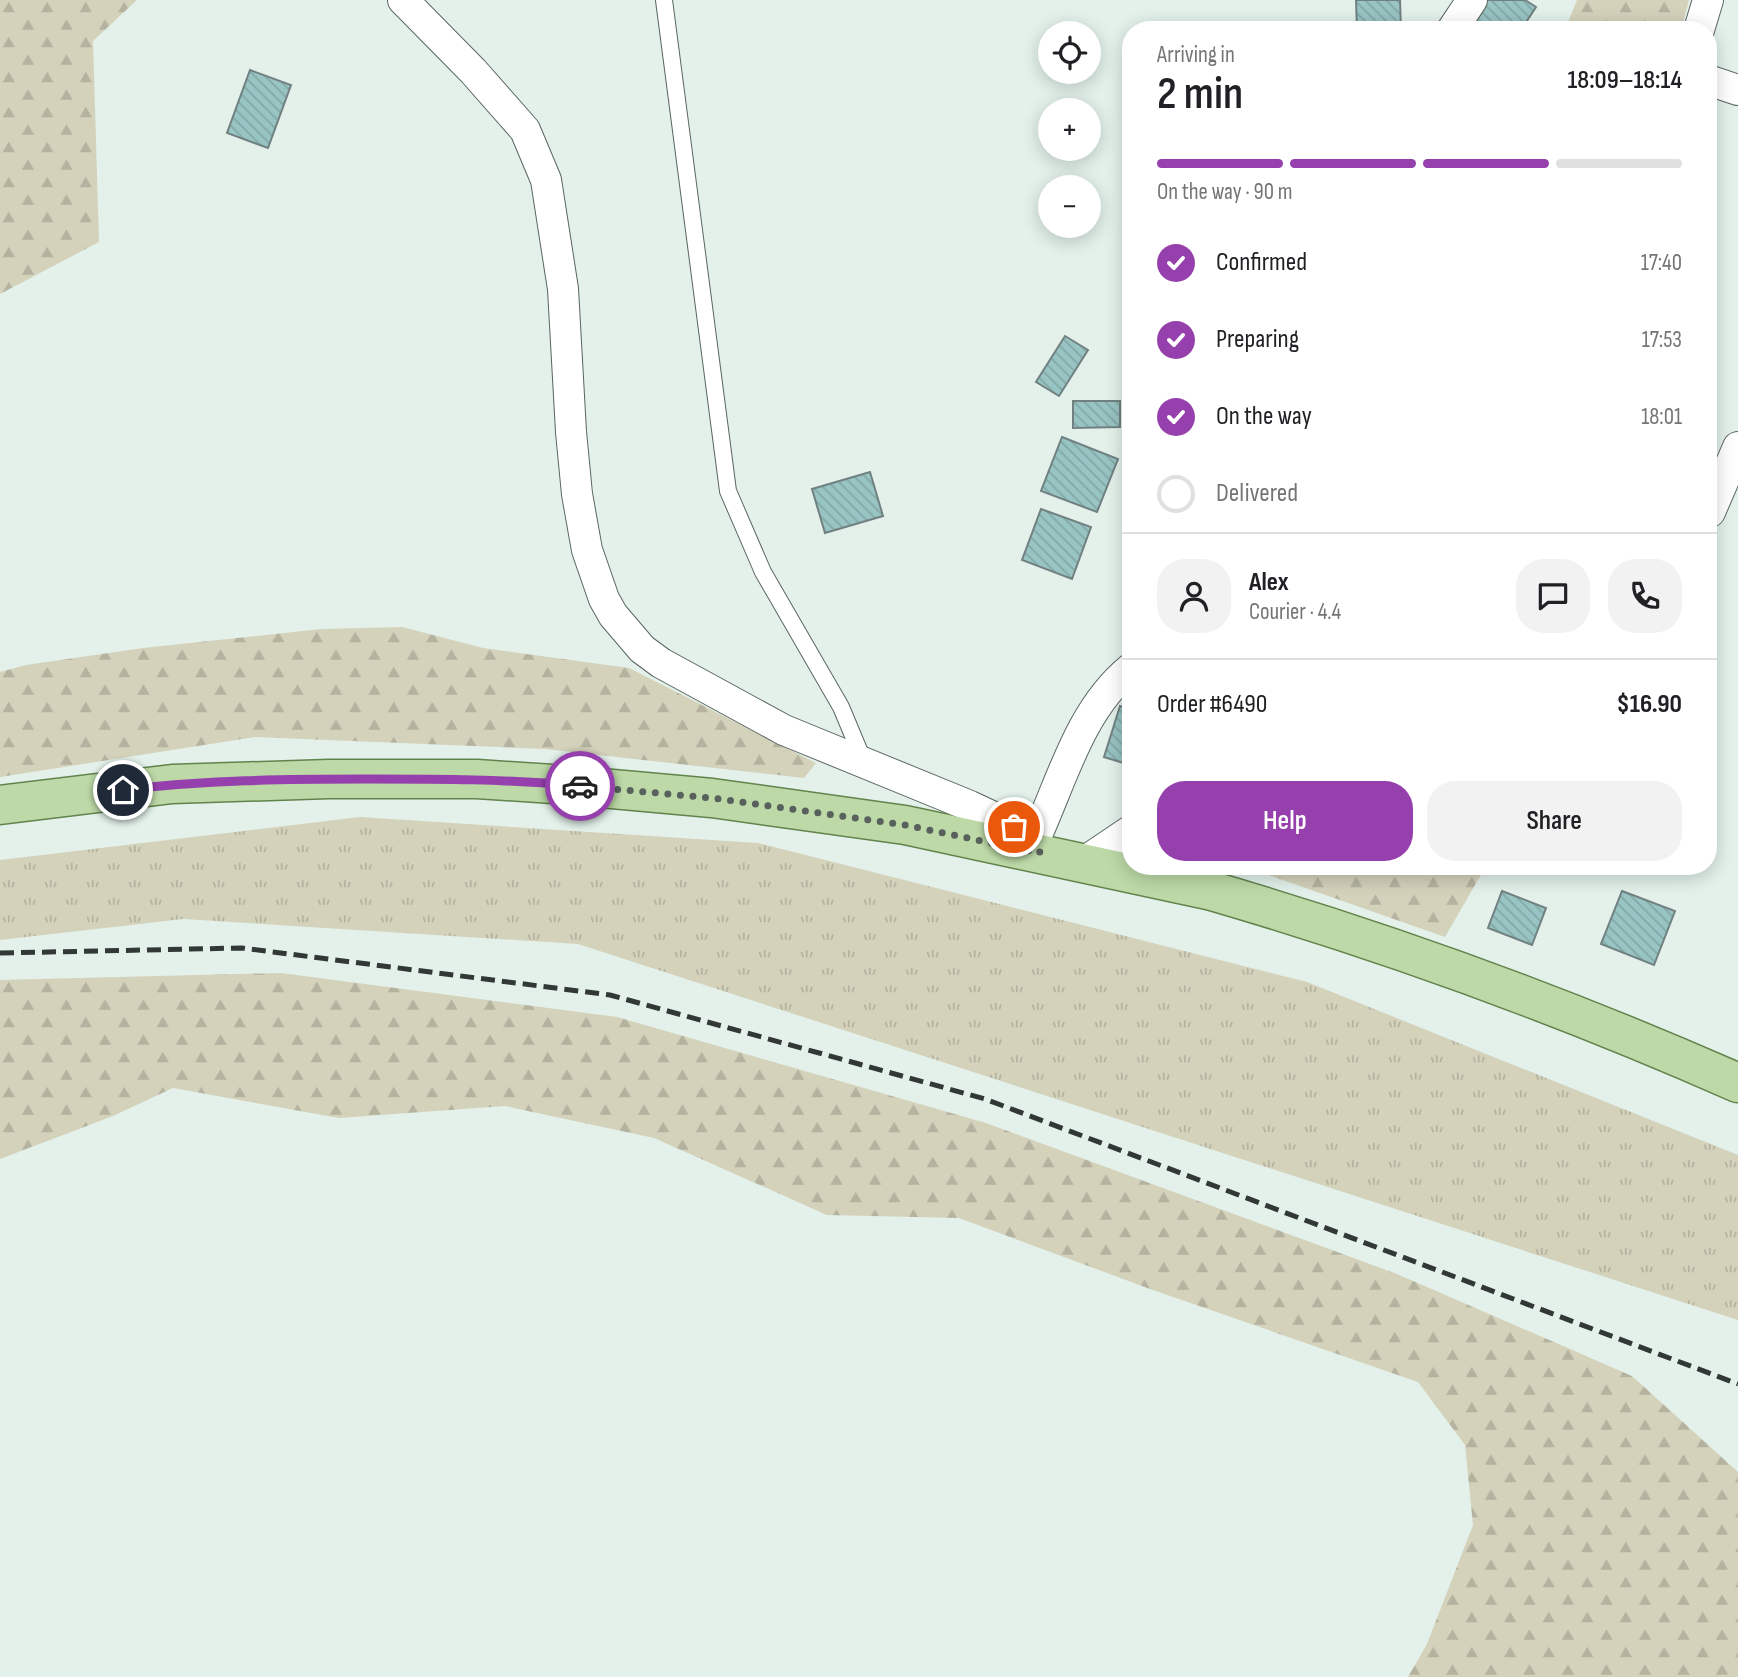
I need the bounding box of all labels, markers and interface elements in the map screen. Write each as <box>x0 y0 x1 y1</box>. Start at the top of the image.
map controls <box>1038 21 1101 238</box>
button: locate <box>1038 21 1101 84</box>
text: Arriving in <box>1157 41 1235 69</box>
text: 18:09–18:14 <box>1568 65 1682 96</box>
text: 2 min <box>1157 67 1243 122</box>
button: + <box>1038 98 1101 161</box>
button: − <box>1038 175 1101 238</box>
text: On the way · 90 m <box>1157 178 1292 206</box>
icon: check <box>1157 244 1195 282</box>
text: Confirmed <box>1216 247 1307 278</box>
text: 17:40 <box>1641 249 1682 277</box>
icon: check <box>1157 321 1195 359</box>
text: Preparing <box>1216 324 1299 355</box>
text: 17:53 <box>1642 326 1682 354</box>
icon: check <box>1157 398 1195 436</box>
text: On the way <box>1216 401 1312 432</box>
text: 18:01 <box>1641 403 1682 431</box>
text: Delivered <box>1216 478 1298 509</box>
button: person <box>1157 559 1231 633</box>
button: chat <box>1516 559 1590 633</box>
button: phone <box>1608 559 1682 633</box>
text: Alex <box>1249 567 1289 598</box>
text: Courier · 4.4 <box>1249 598 1341 626</box>
text: Order #6490 <box>1157 689 1267 720</box>
text: $16.90 <box>1616 689 1682 720</box>
courier <box>545 751 615 821</box>
pin <box>93 760 153 820</box>
icon: car <box>561 767 599 805</box>
icon: home <box>104 771 142 809</box>
button: Help <box>1157 781 1413 861</box>
button: Share <box>1427 781 1682 861</box>
pin <box>984 797 1044 857</box>
icon: bag <box>995 808 1033 846</box>

